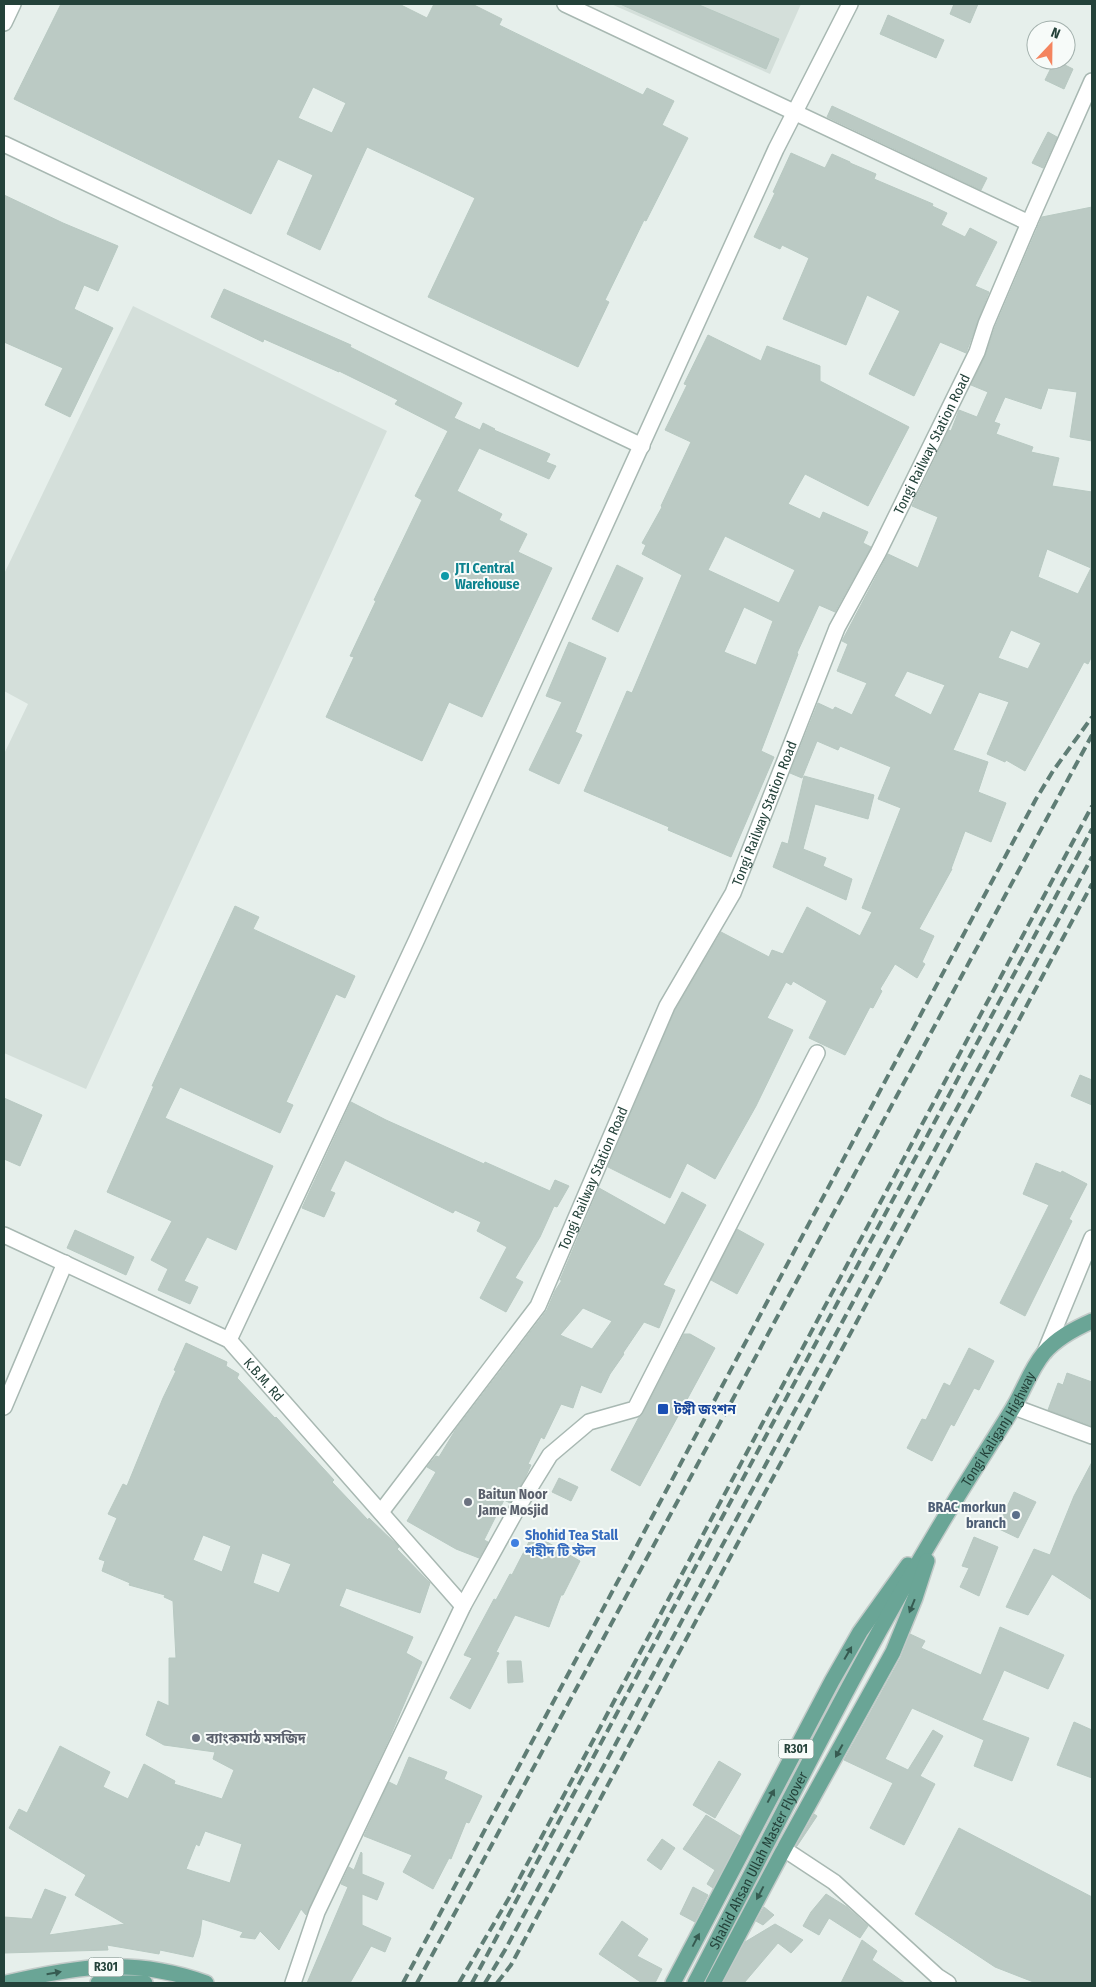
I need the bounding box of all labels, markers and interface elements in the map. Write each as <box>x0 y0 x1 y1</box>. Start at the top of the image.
north arrow <box>1026 20 1076 70</box>
text: N <box>1049 24 1063 43</box>
street label: Tongi Railway Station Road <box>890 371 974 517</box>
place label: JTI Central Warehouse <box>454 560 519 593</box>
marker: JTI Central Warehouse <box>439 570 451 582</box>
street label: Tongi Railway Station Road <box>729 739 801 888</box>
street label: Tongi Railway Station Road <box>555 1104 632 1253</box>
street label: K.B.M. Rd <box>240 1355 287 1405</box>
street label: Tongi Kaliganj Highway <box>958 1368 1040 1490</box>
place label: টঙ্গী জংশন <box>673 1401 736 1418</box>
marker: টঙ্গী জংশন <box>656 1402 670 1416</box>
place label: Baitun Noor Jame Mosjid <box>477 1486 548 1519</box>
marker: Baitun Noor Jame Mosjid <box>462 1496 474 1508</box>
place label: BRAC morkun branch <box>928 1499 1006 1532</box>
marker: BRAC morkun branch <box>1010 1509 1022 1521</box>
place label: Shohid Tea Stall শহীদ টি স্টল <box>524 1527 618 1560</box>
marker: Shohid Tea Stall শহীদ টি স্টল <box>509 1537 521 1549</box>
one-way arrow <box>908 1599 916 1614</box>
one-way arrow <box>843 1646 852 1659</box>
place label: ব্যাংকমাঠ মসজিদ <box>205 1729 307 1747</box>
marker: ব্যাংকমাঠ মসজিদ <box>190 1732 202 1744</box>
road number: R301 <box>778 1740 814 1758</box>
one-way arrow <box>835 1743 843 1758</box>
street label: Shahid Ahsan Ullah Master Flyover <box>706 1769 812 1952</box>
one-way arrow <box>767 1789 775 1803</box>
one-way arrow <box>756 1886 765 1900</box>
one-way arrow <box>692 1933 700 1948</box>
road number: R301 <box>88 1958 124 1976</box>
one-way arrow <box>46 1968 62 1976</box>

